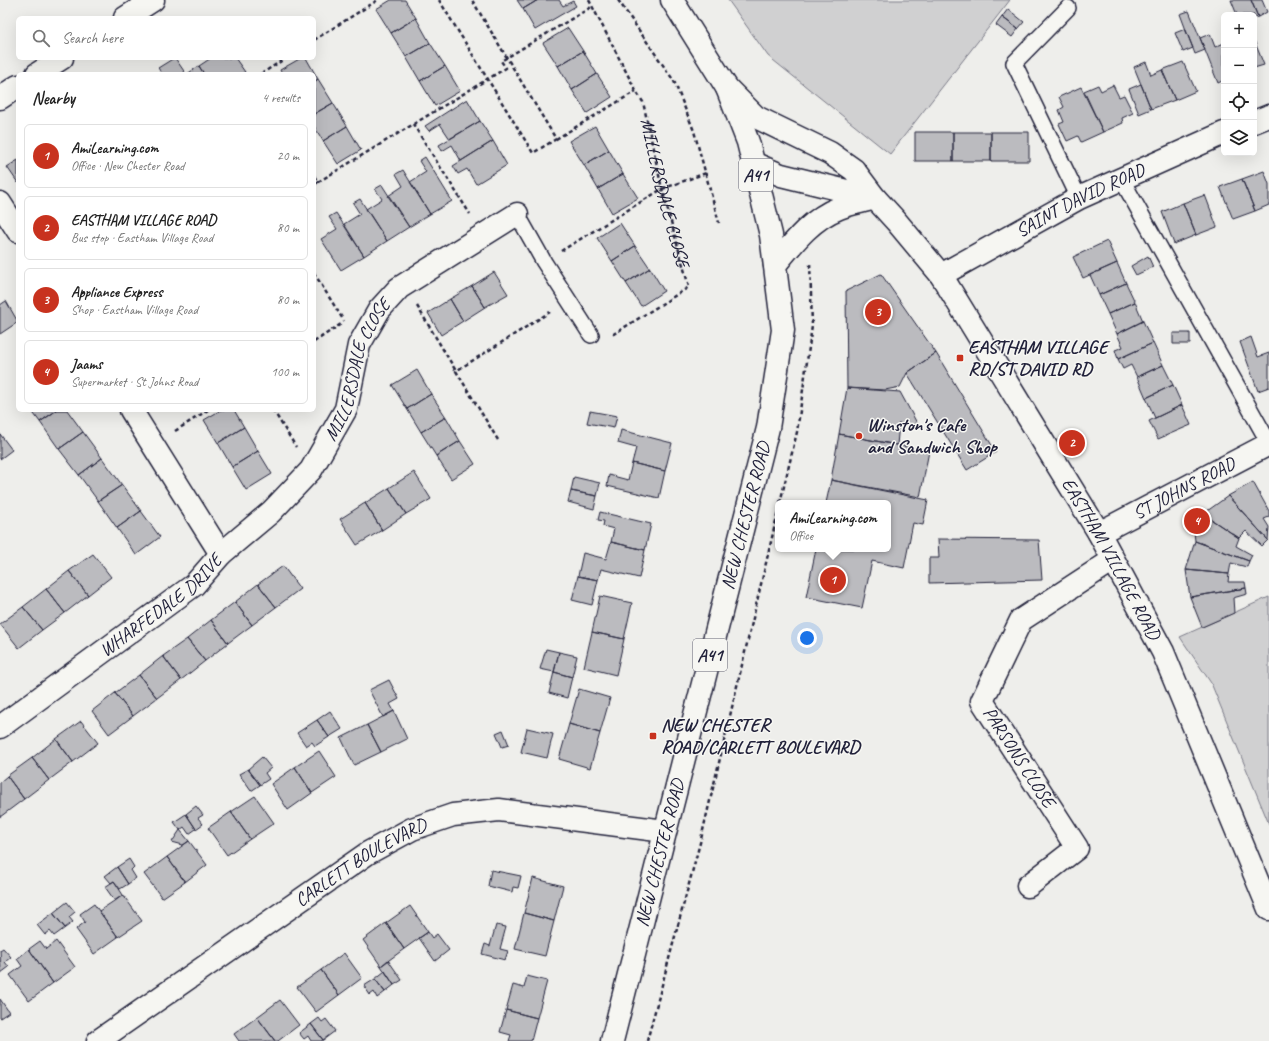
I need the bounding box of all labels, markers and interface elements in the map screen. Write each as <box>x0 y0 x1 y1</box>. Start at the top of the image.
map controls <box>1221 12 1257 156</box>
button: + <box>1221 12 1257 48</box>
search box <box>16 16 316 60</box>
icon: search <box>30 27 52 49</box>
text: Search here <box>62 29 123 48</box>
button: − <box>1221 48 1257 84</box>
button: locate <box>1221 84 1257 120</box>
text: Nearby <box>32 88 75 109</box>
text: 4 results <box>262 90 300 106</box>
street label: MILLERSDALE CLOSE <box>635 117 696 272</box>
button: layers <box>1221 120 1257 156</box>
text: AmiLearning.com <box>71 139 158 158</box>
text: 1 <box>43 148 49 164</box>
text: 20 m <box>277 148 299 164</box>
street label: SAINT DAVID ROAD <box>1011 157 1150 243</box>
text: Office · New Chester Road <box>71 158 184 174</box>
road number: A41 <box>739 159 773 191</box>
text: EASTHAM VILLAGE ROAD <box>71 211 216 230</box>
text: 2 <box>43 220 49 236</box>
text: 80 m <box>277 220 299 236</box>
text: Bus stop · Eastham Village Road <box>71 230 213 246</box>
text: Appliance Express <box>71 283 162 302</box>
street label: MILLERSDALE CLOSE <box>318 291 398 445</box>
text: 3 <box>43 292 49 308</box>
text: 80 m <box>277 292 299 308</box>
pin: 3 <box>865 297 891 327</box>
text: Shop · Eastham Village Road <box>71 302 198 318</box>
place label: EASTHAM VILLAGE RD/ST DAVID RD <box>968 335 1111 381</box>
marker: EASTHAM VILLAGE RD/ST DAVID RD <box>955 353 965 363</box>
text: Jaams <box>71 355 102 374</box>
text: 4 <box>43 364 49 380</box>
text: 100 m <box>271 364 299 380</box>
text: Supermarket · St Johns Road <box>71 374 198 390</box>
place label: Winston's Cafe and Sandwich Shop <box>867 413 998 459</box>
pin: 2 <box>1059 428 1085 458</box>
marker: Winston's Cafe and Sandwich Shop <box>854 431 864 441</box>
street label: NEW CHESTER ROAD <box>715 438 776 592</box>
street label: ST JOHNS ROAD <box>1129 451 1241 525</box>
street label: EASTHAM VILLAGE ROAD <box>1056 473 1167 645</box>
popup <box>775 500 891 552</box>
pin: 4 <box>1184 506 1210 536</box>
text: AmiLearning.com <box>789 509 877 528</box>
text: Office <box>789 528 813 544</box>
street label: WHARFEDALE DRIVE <box>95 547 229 662</box>
pin: 1 <box>820 565 846 595</box>
your location <box>797 628 817 648</box>
road number: A41 <box>693 639 727 671</box>
street label: PARSONS CLOSE <box>978 702 1062 814</box>
place label: NEW CHESTER ROAD/CARLETT BOULEVARD <box>661 713 862 759</box>
marker: NEW CHESTER ROAD/CARLETT BOULEVARD <box>648 731 658 741</box>
street label: NEW CHESTER ROAD <box>630 775 691 929</box>
street label: CARLETT BOULEVARD <box>290 812 431 912</box>

